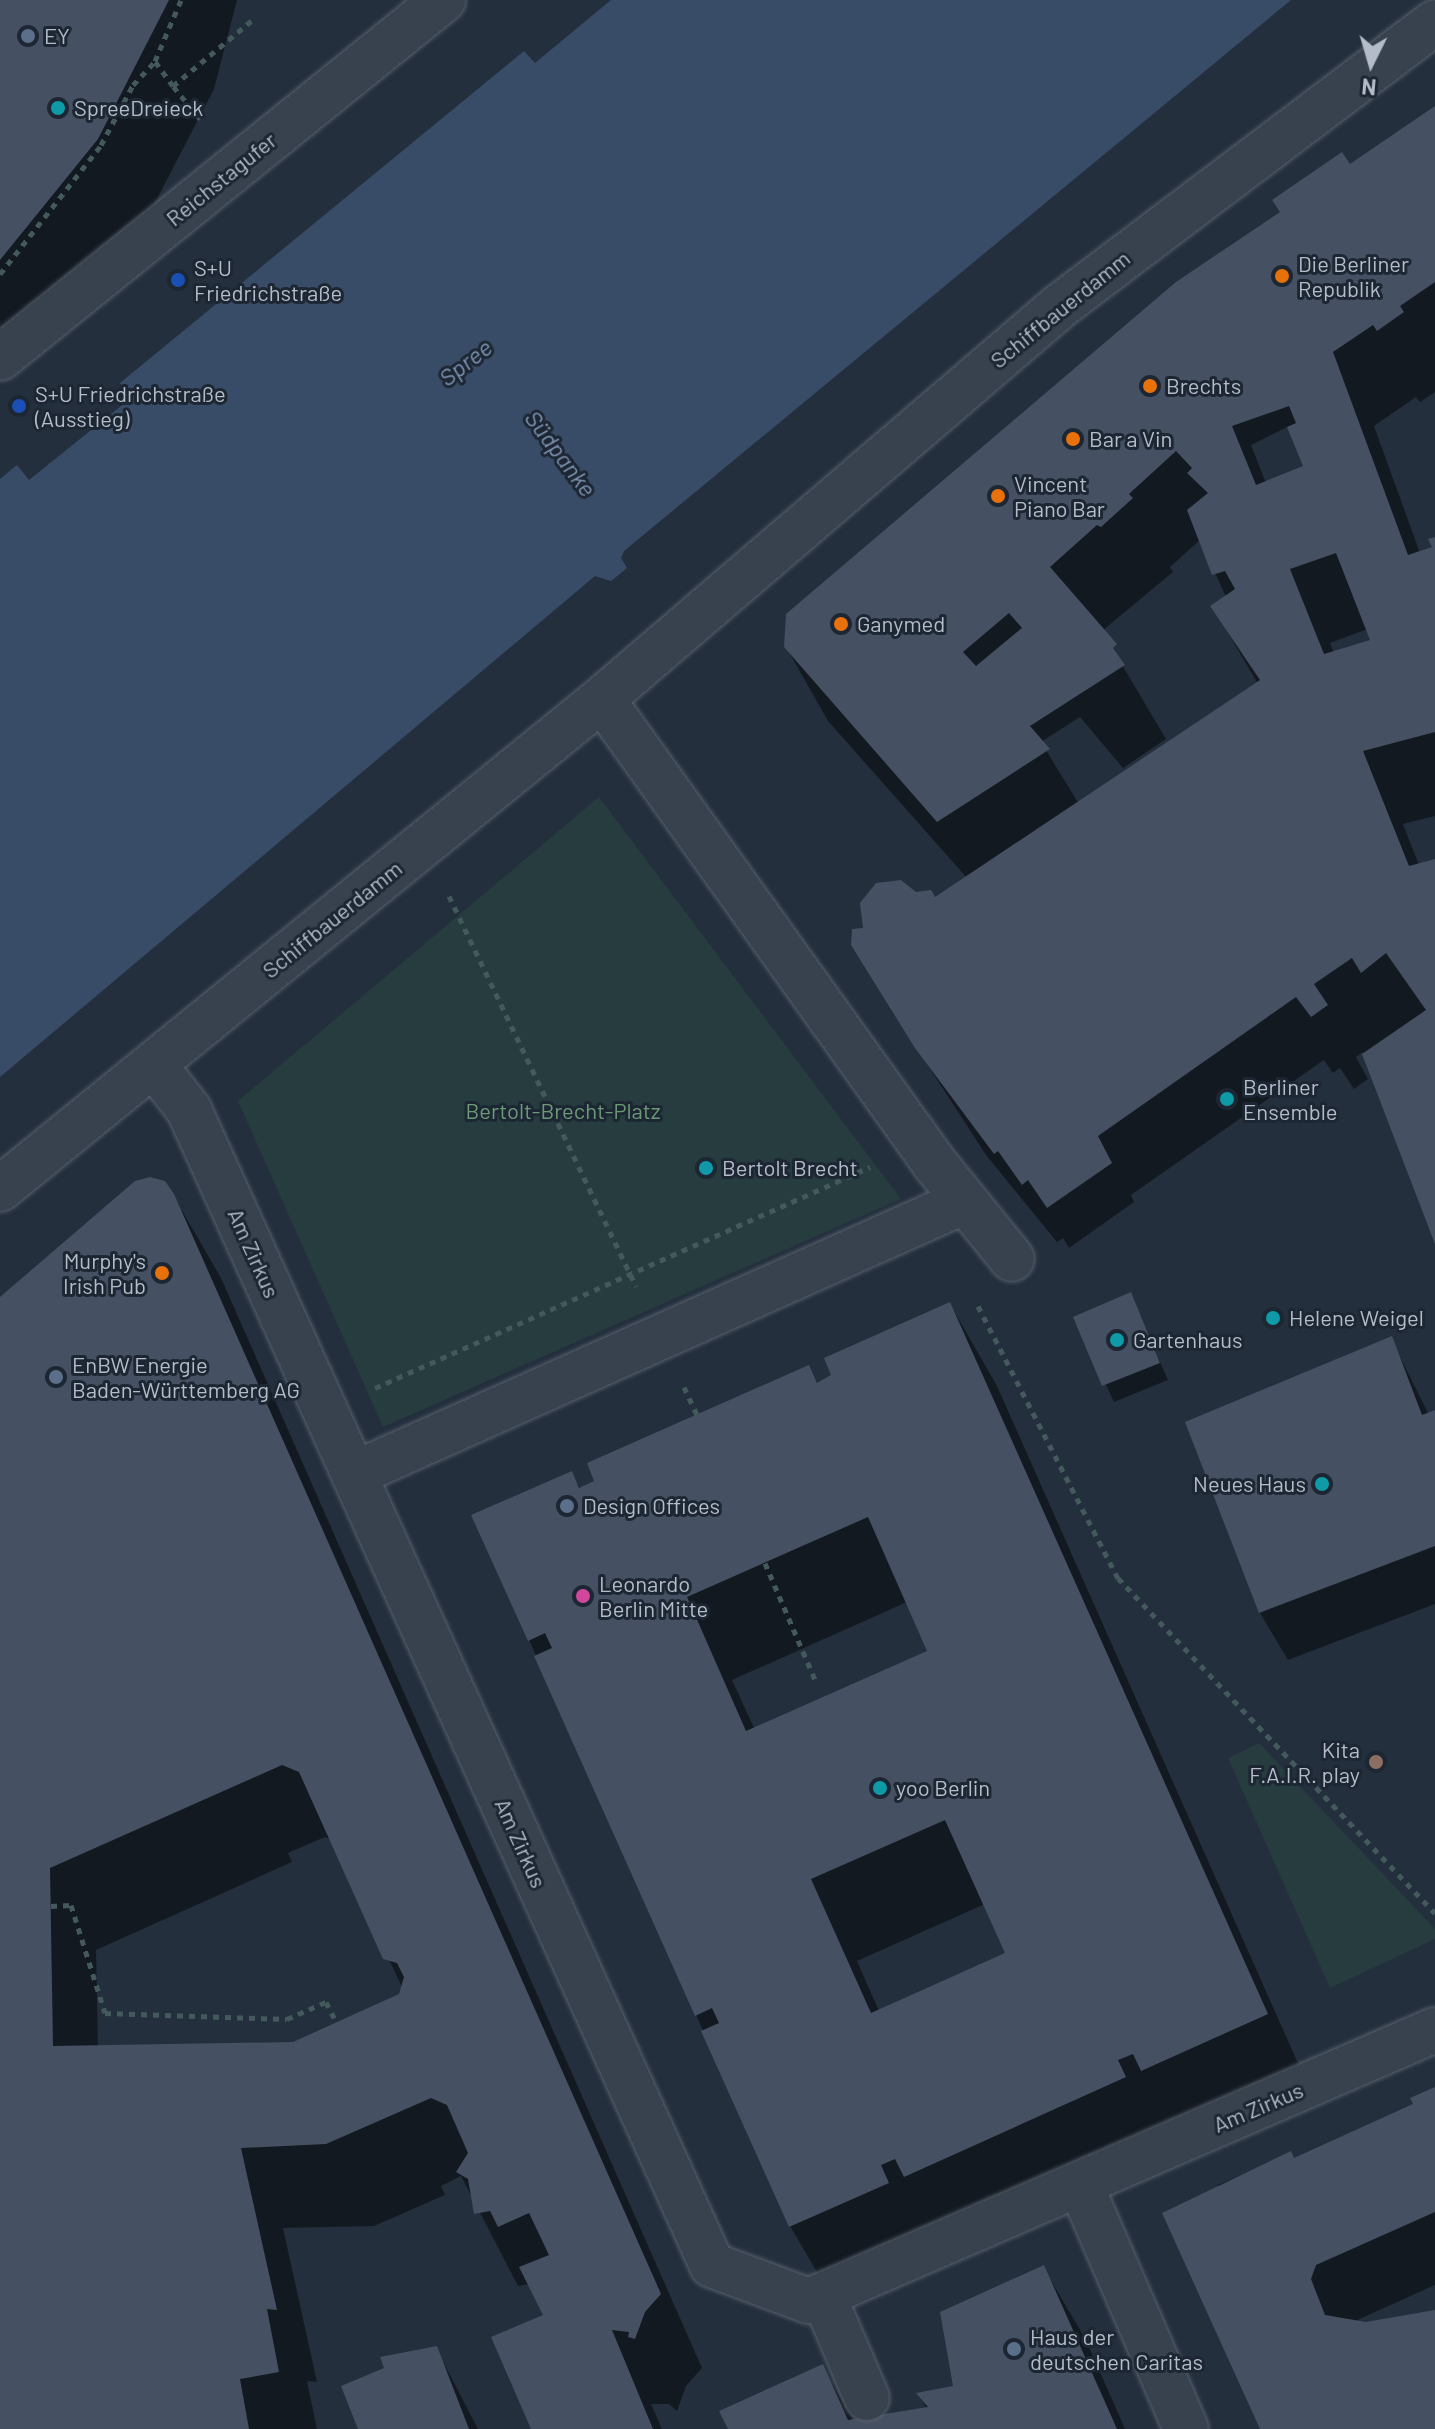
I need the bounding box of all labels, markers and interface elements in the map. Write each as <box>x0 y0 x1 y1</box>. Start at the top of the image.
place label: EY <box>44 23 70 49</box>
north arrow <box>1331 24 1411 104</box>
marker: EY <box>19 27 37 45</box>
text: N <box>1360 74 1377 101</box>
place label: SpreeDreieck <box>74 95 203 121</box>
marker: SpreeDreieck <box>49 99 67 117</box>
street label: Reichstagufer <box>161 127 281 231</box>
street label: Schiffbauerdamm <box>985 245 1135 373</box>
place label: Die Berliner Republik <box>1298 250 1409 302</box>
place label: S+U Friedrichstraße <box>194 254 342 306</box>
marker: Die Berliner Republik <box>1273 267 1291 285</box>
marker: S+U Friedrichstraße <box>169 271 187 289</box>
water label: Spree <box>433 332 497 392</box>
place label: Brechts <box>1166 373 1241 399</box>
marker: Brechts <box>1141 377 1159 395</box>
place label: S+U Friedrichstraße (Ausstieg) <box>35 380 226 432</box>
marker: S+U Friedrichstraße (Ausstieg) <box>10 397 28 415</box>
water label: Südpanke <box>519 404 603 502</box>
place label: Bar a Vin <box>1089 426 1172 452</box>
marker: Bar a Vin <box>1064 430 1082 448</box>
place label: Vincent Piano Bar <box>1014 470 1105 522</box>
marker: Vincent Piano Bar <box>989 487 1007 505</box>
place label: Ganymed <box>857 611 945 637</box>
marker: Ganymed <box>832 615 850 633</box>
street label: Schiffbauerdamm <box>257 855 407 983</box>
place label: Berliner Ensemble <box>1243 1073 1337 1124</box>
marker: Berliner Ensemble <box>1218 1090 1236 1108</box>
park label: Bertolt-Brecht-Platz <box>465 1098 661 1124</box>
place label: Bertolt Brecht <box>722 1155 858 1181</box>
marker: Bertolt Brecht <box>697 1159 715 1177</box>
street label: Am Zirkus <box>223 1204 285 1302</box>
place label: Murphy's Irish Pub <box>63 1247 146 1298</box>
marker: Murphy's Irish Pub <box>153 1264 171 1282</box>
place label: Helene Weigel <box>1289 1305 1424 1331</box>
marker: Helene Weigel <box>1264 1309 1282 1327</box>
place label: Gartenhaus <box>1133 1327 1243 1353</box>
marker: Gartenhaus <box>1108 1331 1126 1349</box>
place label: EnBW Energie Baden-Württemberg AG <box>72 1351 300 1402</box>
marker: EnBW Energie Baden-Württemberg AG <box>47 1368 65 1386</box>
place label: Neues Haus <box>1193 1471 1306 1497</box>
marker: Neues Haus <box>1313 1475 1331 1493</box>
place label: Design Offices <box>583 1493 720 1519</box>
marker: Design Offices <box>558 1497 576 1515</box>
place label: Leonardo Berlin Mitte <box>599 1570 708 1622</box>
marker: Leonardo Berlin Mitte <box>574 1587 592 1605</box>
place label: Kita F.A.I.R. play <box>1249 1736 1360 1788</box>
marker: Kita F.A.I.R. play <box>1367 1753 1385 1771</box>
place label: yoo Berlin <box>896 1775 990 1801</box>
marker: yoo Berlin <box>871 1779 889 1797</box>
street label: Am Zirkus <box>490 1794 552 1892</box>
street label: Am Zirkus <box>1209 2076 1307 2138</box>
place label: Haus der deutschen Caritas <box>1030 2323 1203 2374</box>
marker: Haus der deutschen Caritas <box>1005 2340 1023 2358</box>

